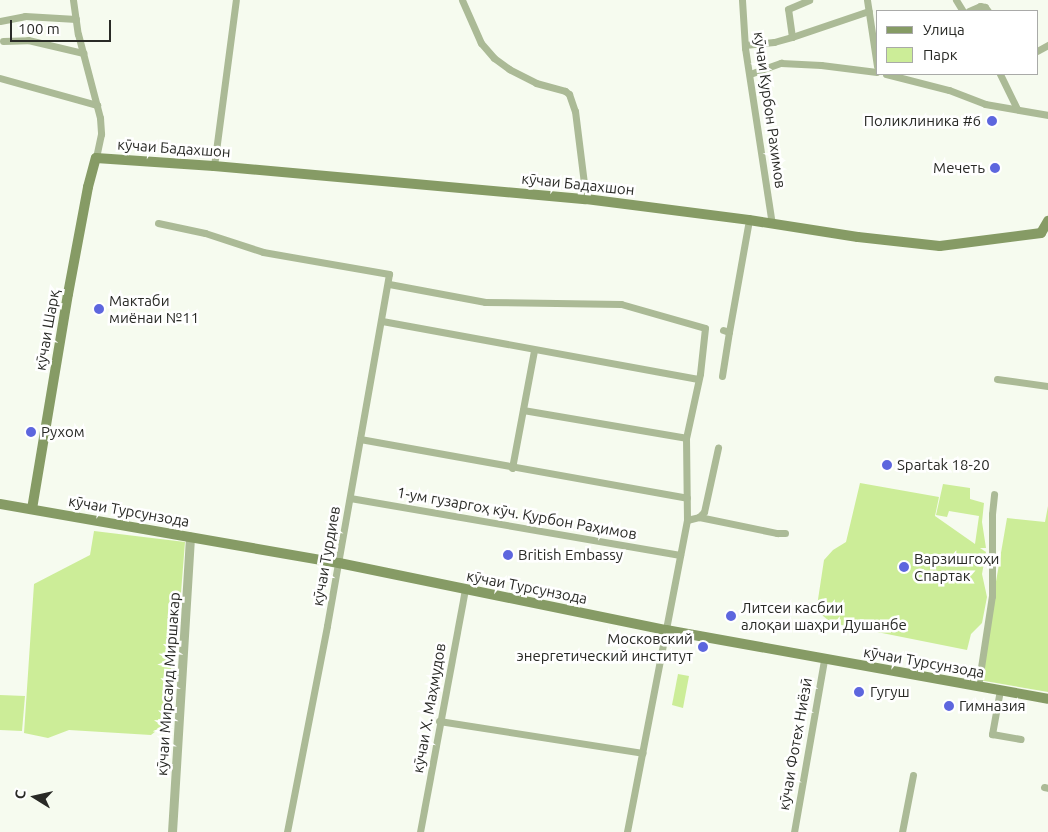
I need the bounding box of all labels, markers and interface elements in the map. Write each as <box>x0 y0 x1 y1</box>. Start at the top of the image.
scale bar <box>12 10 114 42</box>
legend <box>876 10 1038 75</box>
text: 100 m <box>18 20 60 37</box>
text: Улица <box>923 21 965 38</box>
street label: кӯчаи Курбон Рахимов <box>750 30 790 190</box>
text: Парк <box>923 46 958 63</box>
place label: Поликлиника #6 <box>864 112 981 130</box>
marker: Поликлиника #6 <box>985 114 999 128</box>
street label: кӯчаи Бадахшон <box>117 135 231 161</box>
place label: Мечеть <box>933 159 985 177</box>
marker: Мечеть <box>989 162 1001 174</box>
street label: кӯчаи Бадахшон <box>521 169 635 199</box>
street label: кӯчаи Шарқ <box>31 288 63 372</box>
place label: Мактаби миёнаи №11 <box>109 291 199 326</box>
marker: Мактаби миёнаи №11 <box>93 303 105 315</box>
place label: Рухом <box>41 423 85 441</box>
marker: Рухом <box>25 426 37 438</box>
place label: Spartak 18-20 <box>897 456 990 474</box>
marker: Spartak 18-20 <box>881 459 893 471</box>
street label: 1-ум гузаргоҳ кӯч. Қурбон Раҳимов <box>396 483 638 543</box>
street label: кӯчаи Турсунзода <box>67 491 191 531</box>
street label: кӯчаи Турдиев <box>308 505 344 607</box>
place label: British Embassy <box>518 546 623 564</box>
marker: British Embassy <box>502 549 514 561</box>
place label: Варзишгоҳи Спартак <box>914 549 999 584</box>
marker: Варзишгоҳи Спартак <box>898 561 910 573</box>
street label: кӯчаи Турсунзода <box>465 566 589 608</box>
street label: кӯчаи Мирсаид Миршакар <box>153 592 183 776</box>
place label: Литсеи касбии алоқаи шаҳри Душанбе <box>741 598 907 633</box>
marker: Литсеи касбии алоқаи шаҳри Душанбе <box>725 610 737 622</box>
place label: Московский энергетический институт <box>517 629 693 664</box>
marker: Московский энергетический институт <box>697 641 709 653</box>
street label: кӯчаи Х. Маҳмудов <box>409 642 449 774</box>
street label: кӯчаи Турсунзода <box>862 642 986 682</box>
street label: кӯчаи Фотех Ниёзӣ <box>774 676 816 812</box>
place label: Гугуш <box>870 683 910 701</box>
marker: Гугуш <box>852 685 866 699</box>
place label: Гимназия <box>959 697 1026 715</box>
marker: Гимназия <box>943 700 955 712</box>
north arrow <box>10 772 60 822</box>
text: С <box>12 789 29 800</box>

